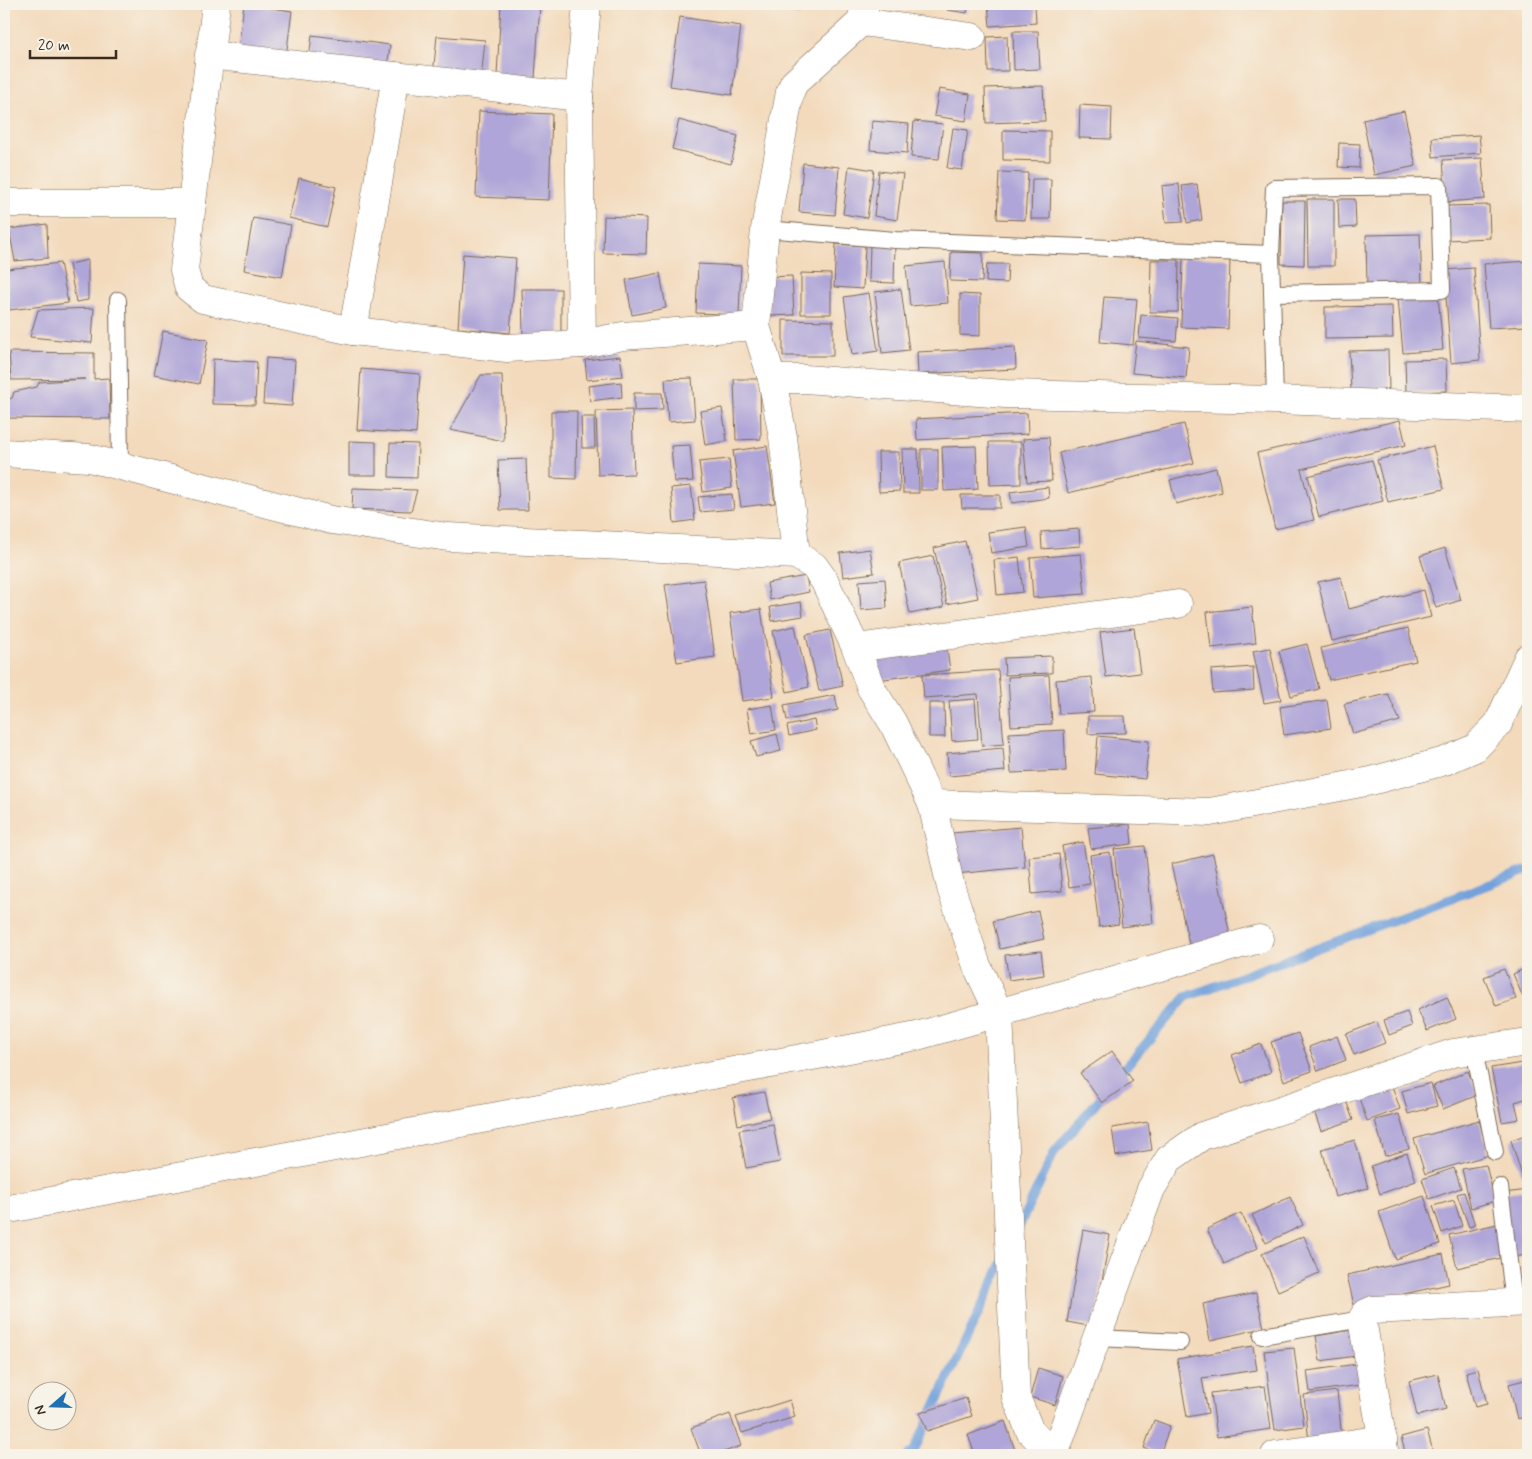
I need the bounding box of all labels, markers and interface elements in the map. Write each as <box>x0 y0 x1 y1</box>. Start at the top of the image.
scale bar <box>30 28 116 60</box>
text: 20 m <box>38 36 70 56</box>
north arrow <box>28 1382 78 1432</box>
text: N <box>31 1403 51 1418</box>

